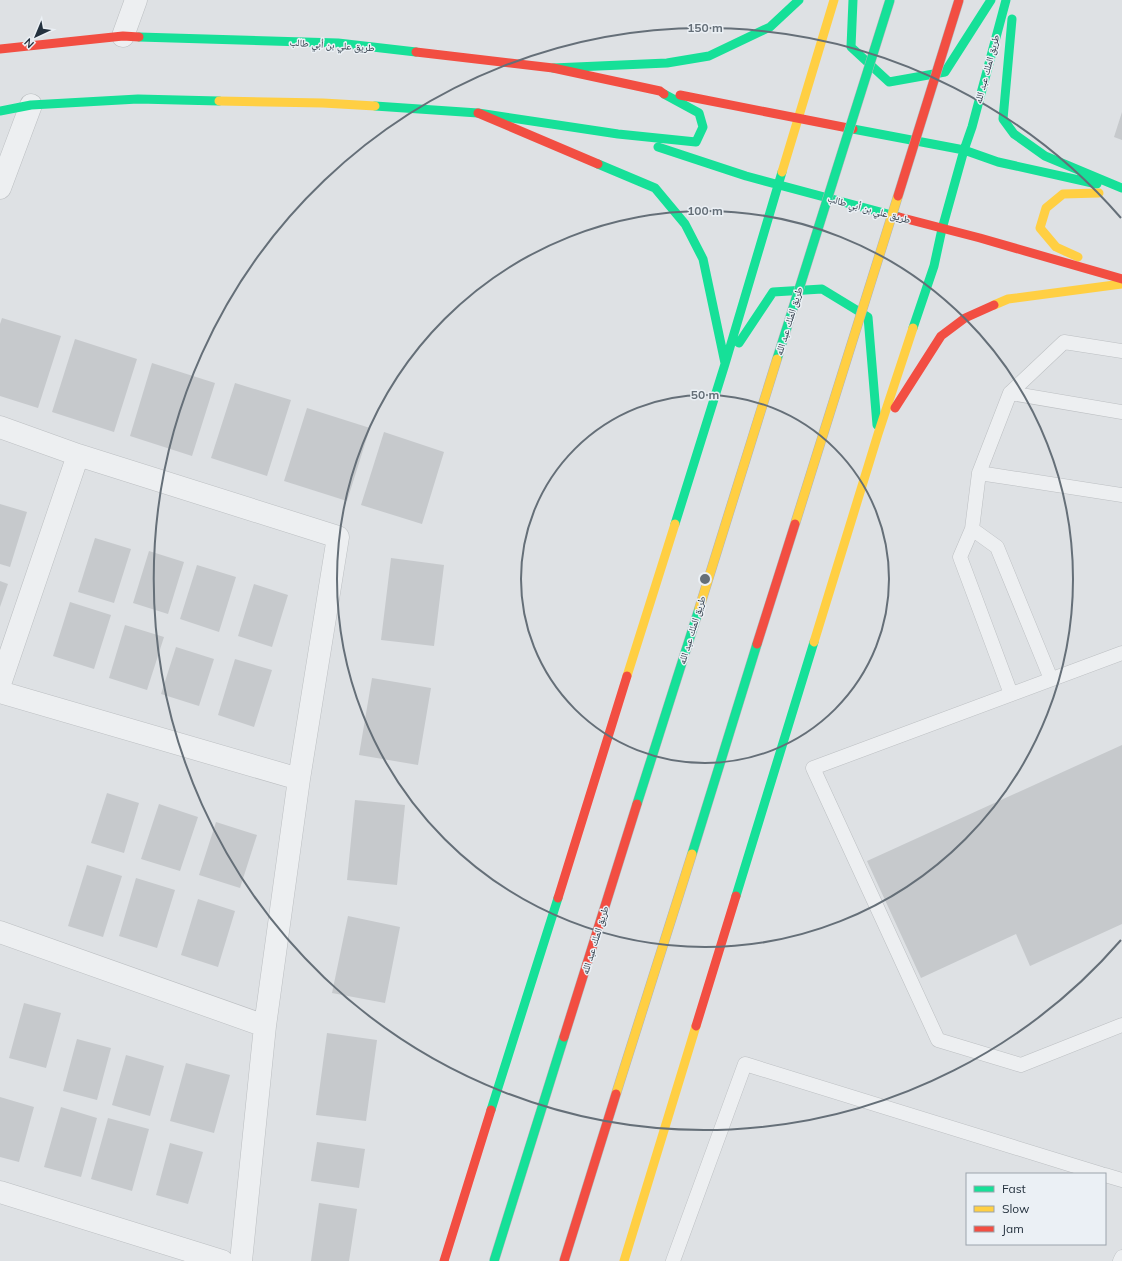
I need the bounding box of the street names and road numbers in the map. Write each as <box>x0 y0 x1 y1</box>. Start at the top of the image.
street label: طريق الملك عبد الله <box>972 33 1003 105</box>
street label: طريق علي بن أبي طالب <box>289 36 375 56</box>
street label: طريق علي بن أبي طالب <box>826 192 912 228</box>
street label: طريق الملك عبد الله <box>772 285 806 357</box>
street label: طريق الملك عبد الله <box>675 594 709 666</box>
street label: طريق الملك عبد الله <box>578 904 612 976</box>

